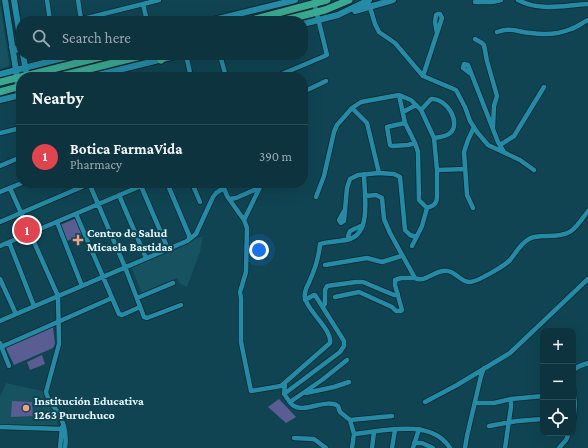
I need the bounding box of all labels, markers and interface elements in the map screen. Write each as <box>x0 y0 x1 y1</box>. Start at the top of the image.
search box <box>16 16 308 60</box>
icon: search <box>30 27 52 49</box>
text: Search here <box>62 30 131 46</box>
text: Nearby <box>32 89 84 108</box>
text: Botica FarmaVida <box>70 141 183 157</box>
text: 1 <box>43 149 47 164</box>
text: 390 m <box>259 149 292 164</box>
text: Pharmacy <box>70 157 122 172</box>
pin: 1 <box>14 215 40 245</box>
place label: Centro de Salud Micaela Bastidas <box>87 226 172 254</box>
marker: Centro de Salud Micaela Bastidas <box>72 234 84 246</box>
your location <box>249 240 269 260</box>
map controls <box>540 328 576 436</box>
button: + <box>540 328 576 364</box>
button: − <box>540 364 576 400</box>
place label: Institución Educativa 1263 Puruchuco <box>34 394 144 422</box>
button: locate <box>540 400 576 436</box>
marker: Institución Educativa 1263 Puruchuco <box>21 403 31 413</box>

